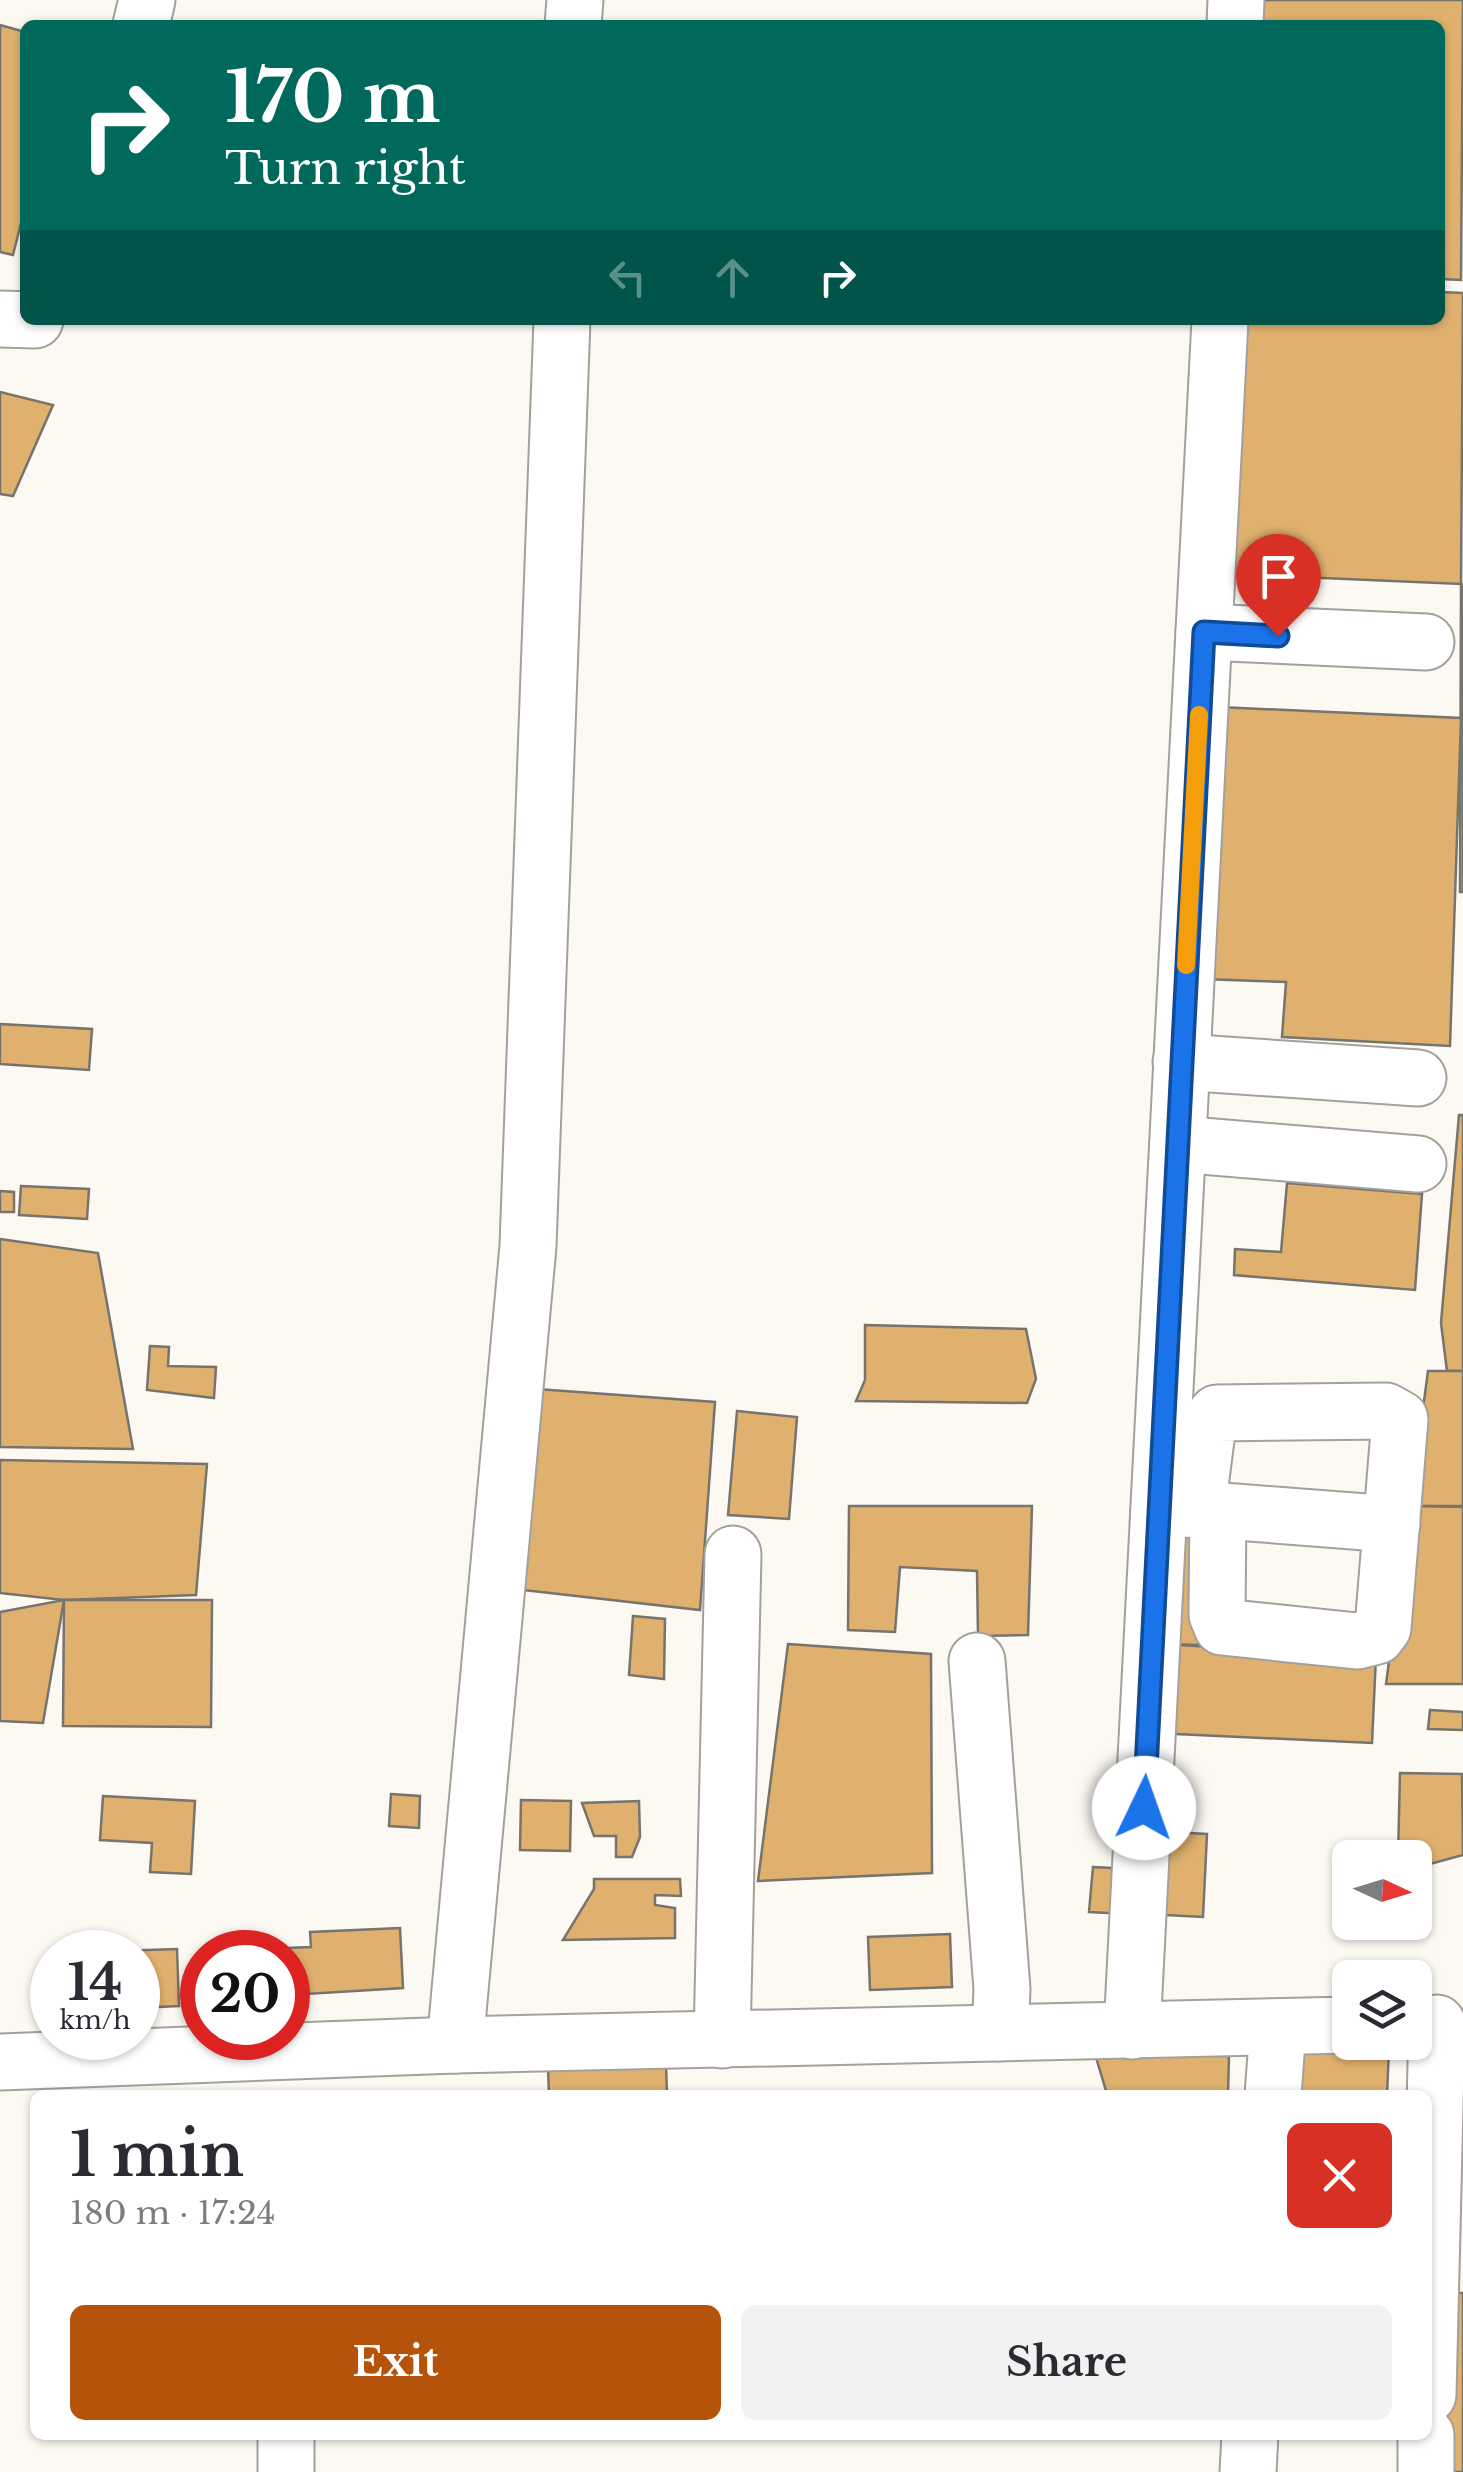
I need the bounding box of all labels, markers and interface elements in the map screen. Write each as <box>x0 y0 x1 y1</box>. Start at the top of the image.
text: 170 m <box>225 54 441 141</box>
icon: right <box>60 60 190 190</box>
text: Turn right <box>225 140 466 196</box>
icon: left <box>600 250 655 305</box>
icon: ahead <box>705 250 760 305</box>
icon: right <box>810 250 865 305</box>
pin <box>1236 534 1321 637</box>
icon: arrive <box>1251 549 1306 604</box>
position arrow <box>1092 1756 1196 1860</box>
north arrow <box>1332 1840 1432 1940</box>
map controls <box>1332 1840 1432 2060</box>
speed limit sign: 20 <box>180 1930 310 2060</box>
text: 14 <box>68 1951 123 2014</box>
button: layers <box>1332 1960 1432 2060</box>
text: km/h <box>60 2005 130 2036</box>
text: 1 min <box>70 2118 244 2192</box>
button: close <box>1287 2123 1392 2228</box>
text: 180 m · 17:24 <box>70 2193 275 2233</box>
button: Exit <box>70 2305 721 2420</box>
button: Share <box>741 2305 1392 2420</box>

